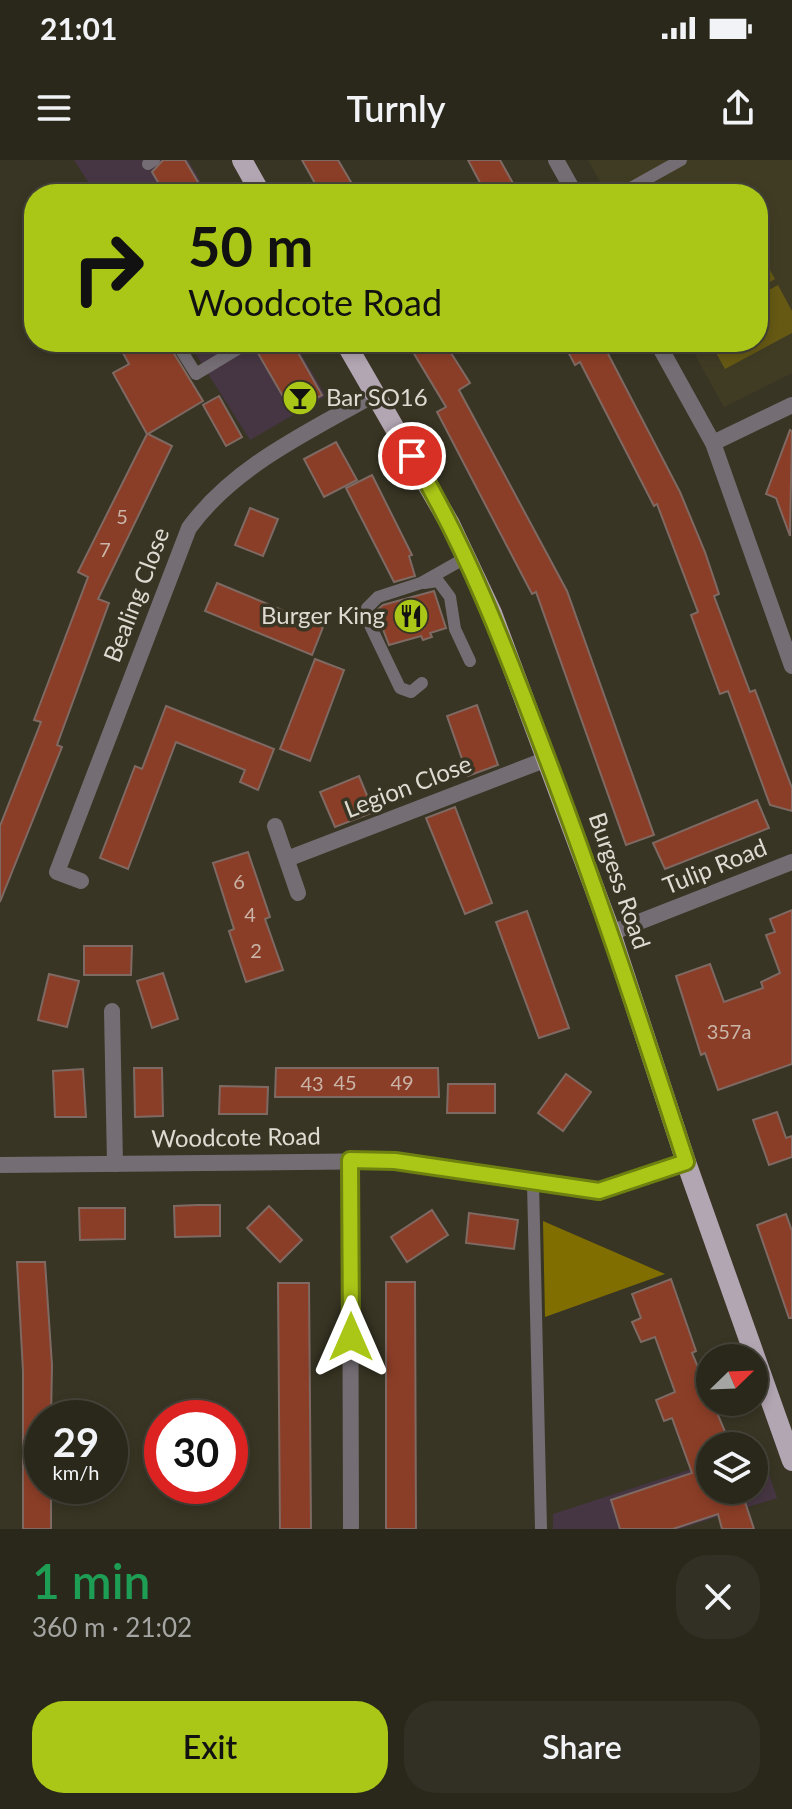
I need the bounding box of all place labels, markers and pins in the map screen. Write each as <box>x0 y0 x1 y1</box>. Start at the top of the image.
bar icon: Bar SO16 <box>281 379 319 417</box>
place label: Bar SO16 <box>326 382 428 411</box>
pin <box>378 422 446 490</box>
restaurant icon: Burger King <box>392 597 430 635</box>
place label: Burger King <box>261 600 385 629</box>

